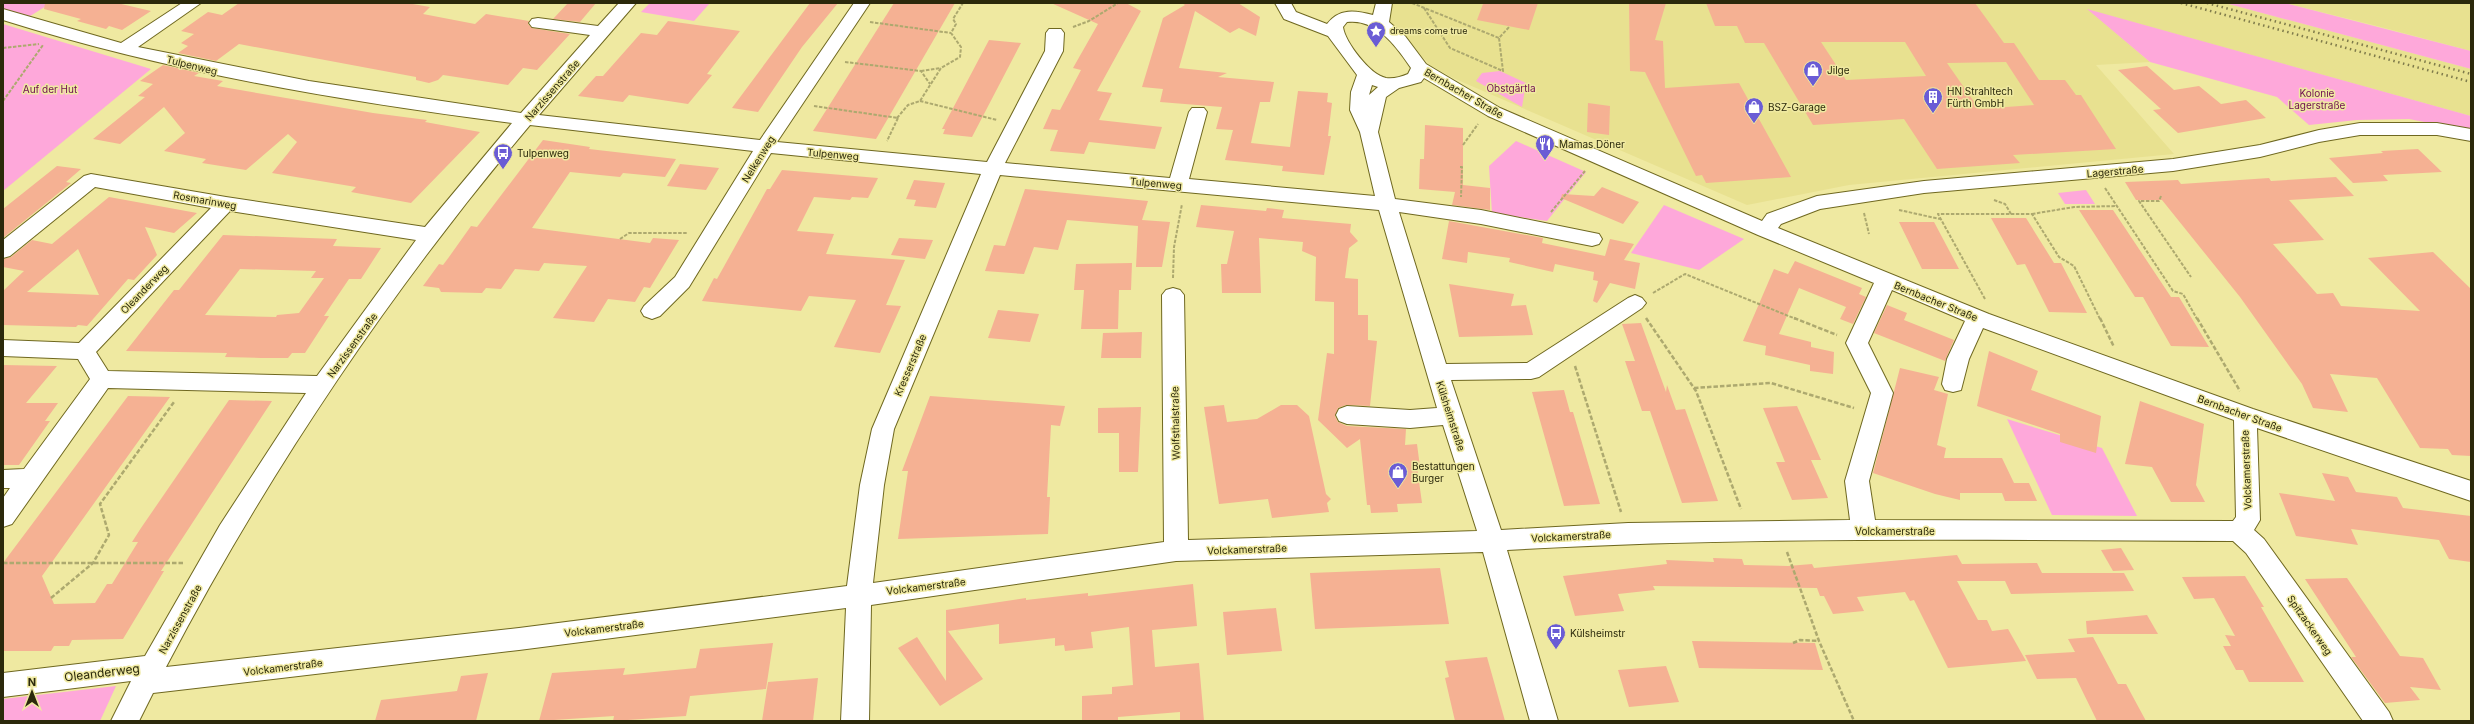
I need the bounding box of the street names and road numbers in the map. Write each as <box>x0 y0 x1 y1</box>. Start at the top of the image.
street label: Tulpenweg <box>165 53 219 77</box>
street label: Narzissenstraße <box>522 57 582 123</box>
street label: Bernbacher Straße <box>1422 66 1506 121</box>
street label: Nelkenweg <box>739 133 777 185</box>
street label: Tulpenweg <box>807 146 859 162</box>
street label: Lagerstraße <box>2086 163 2144 179</box>
street label: Tulpenweg <box>1130 175 1182 191</box>
street label: Rosmarinweg <box>172 189 238 211</box>
street label: Oleanderweg <box>118 262 170 316</box>
street label: Bernbacher Straße <box>1892 279 1980 323</box>
street label: Narzissenstraße <box>324 310 380 380</box>
street label: Kresserstraße <box>892 332 929 398</box>
street label: Külsheimstraße <box>1434 380 1468 453</box>
street label: Wolfsthalstraße <box>1168 386 1182 460</box>
street label: Bernbacher Straße <box>2196 392 2284 434</box>
street label: Volckamerstraße <box>2239 430 2253 510</box>
street label: Volckamerstraße <box>1855 525 1935 537</box>
street label: Volckamerstraße <box>1531 528 1611 544</box>
street label: Volckamerstraße <box>1207 542 1287 556</box>
street label: Volckamerstraße <box>886 575 967 597</box>
street label: Narzissenstraße <box>156 582 204 656</box>
street label: Spitzackerweg <box>2285 593 2335 657</box>
street label: Volckamerstraße <box>564 617 645 639</box>
street label: Volckamerstraße <box>243 656 324 678</box>
street label: Oleanderweg <box>63 660 141 685</box>

